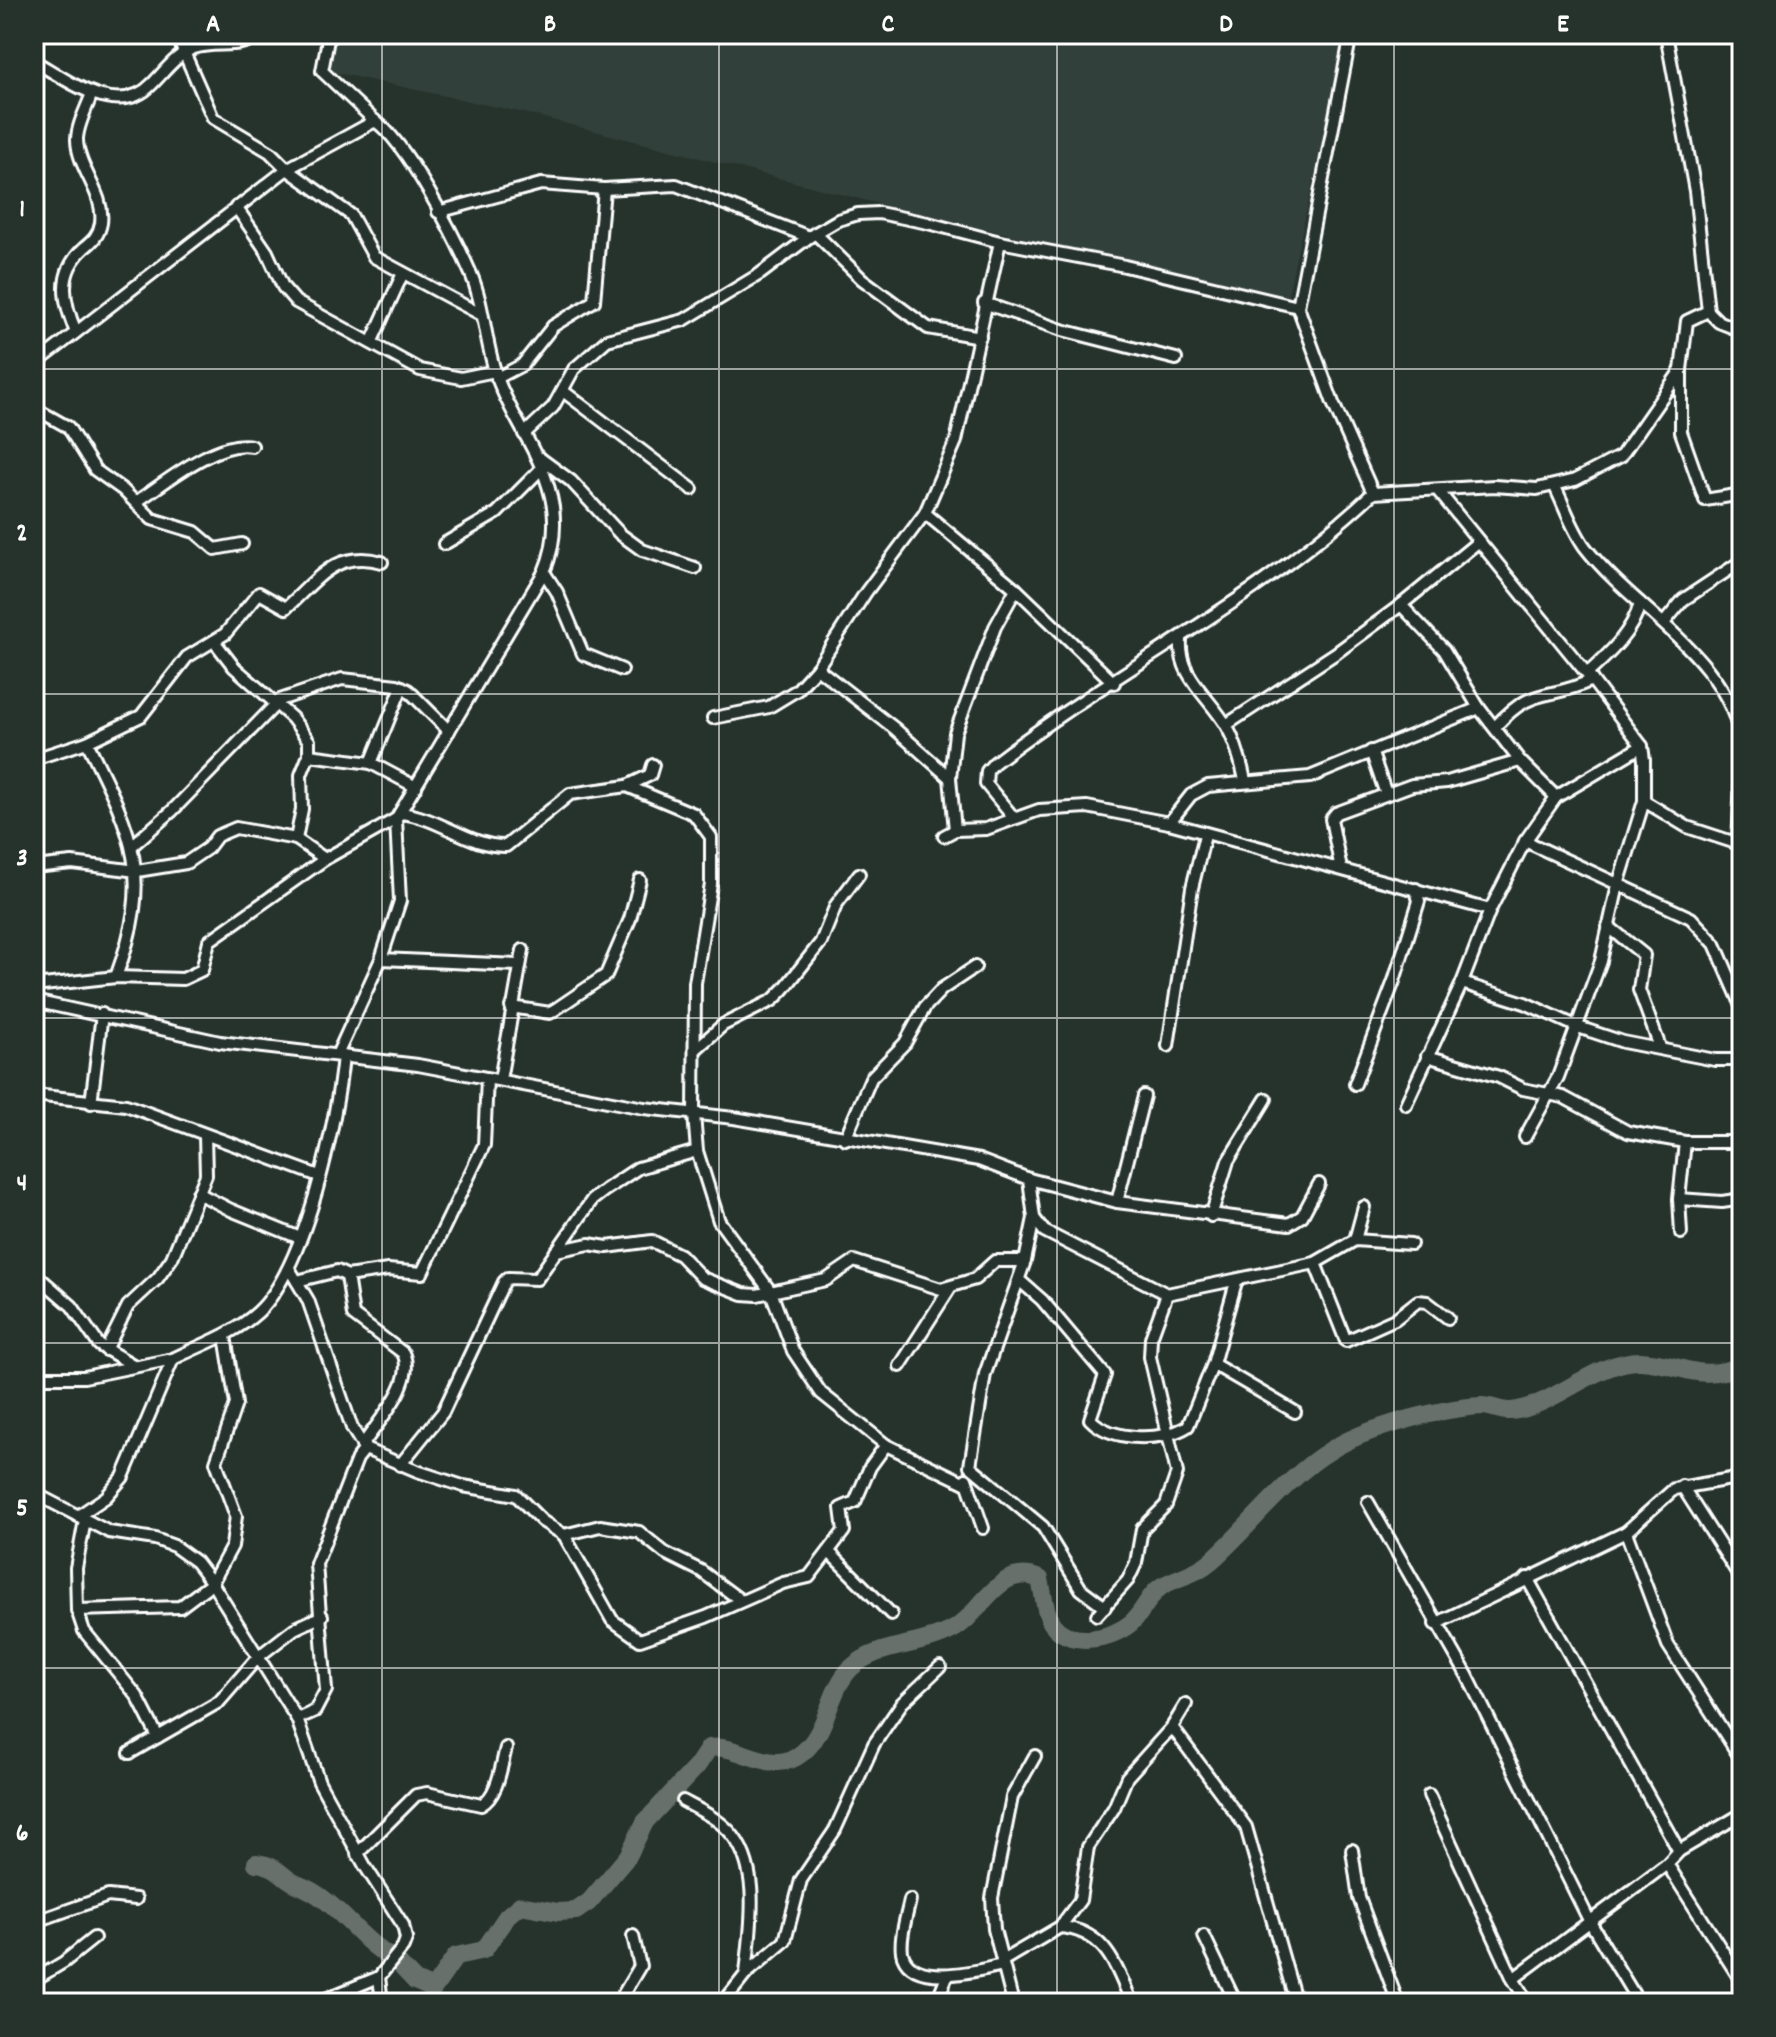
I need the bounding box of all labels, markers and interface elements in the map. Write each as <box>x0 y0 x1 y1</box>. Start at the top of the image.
text: A <box>206 7 220 44</box>
text: B <box>544 7 556 44</box>
text: C <box>882 7 895 44</box>
text: D <box>1219 7 1233 44</box>
text: E <box>1557 7 1569 44</box>
text: 1 <box>19 192 25 229</box>
text: 2 <box>16 516 28 553</box>
text: 3 <box>16 841 28 878</box>
text: 4 <box>17 1166 27 1203</box>
text: 5 <box>16 1491 28 1528</box>
text: 6 <box>16 1816 28 1853</box>

